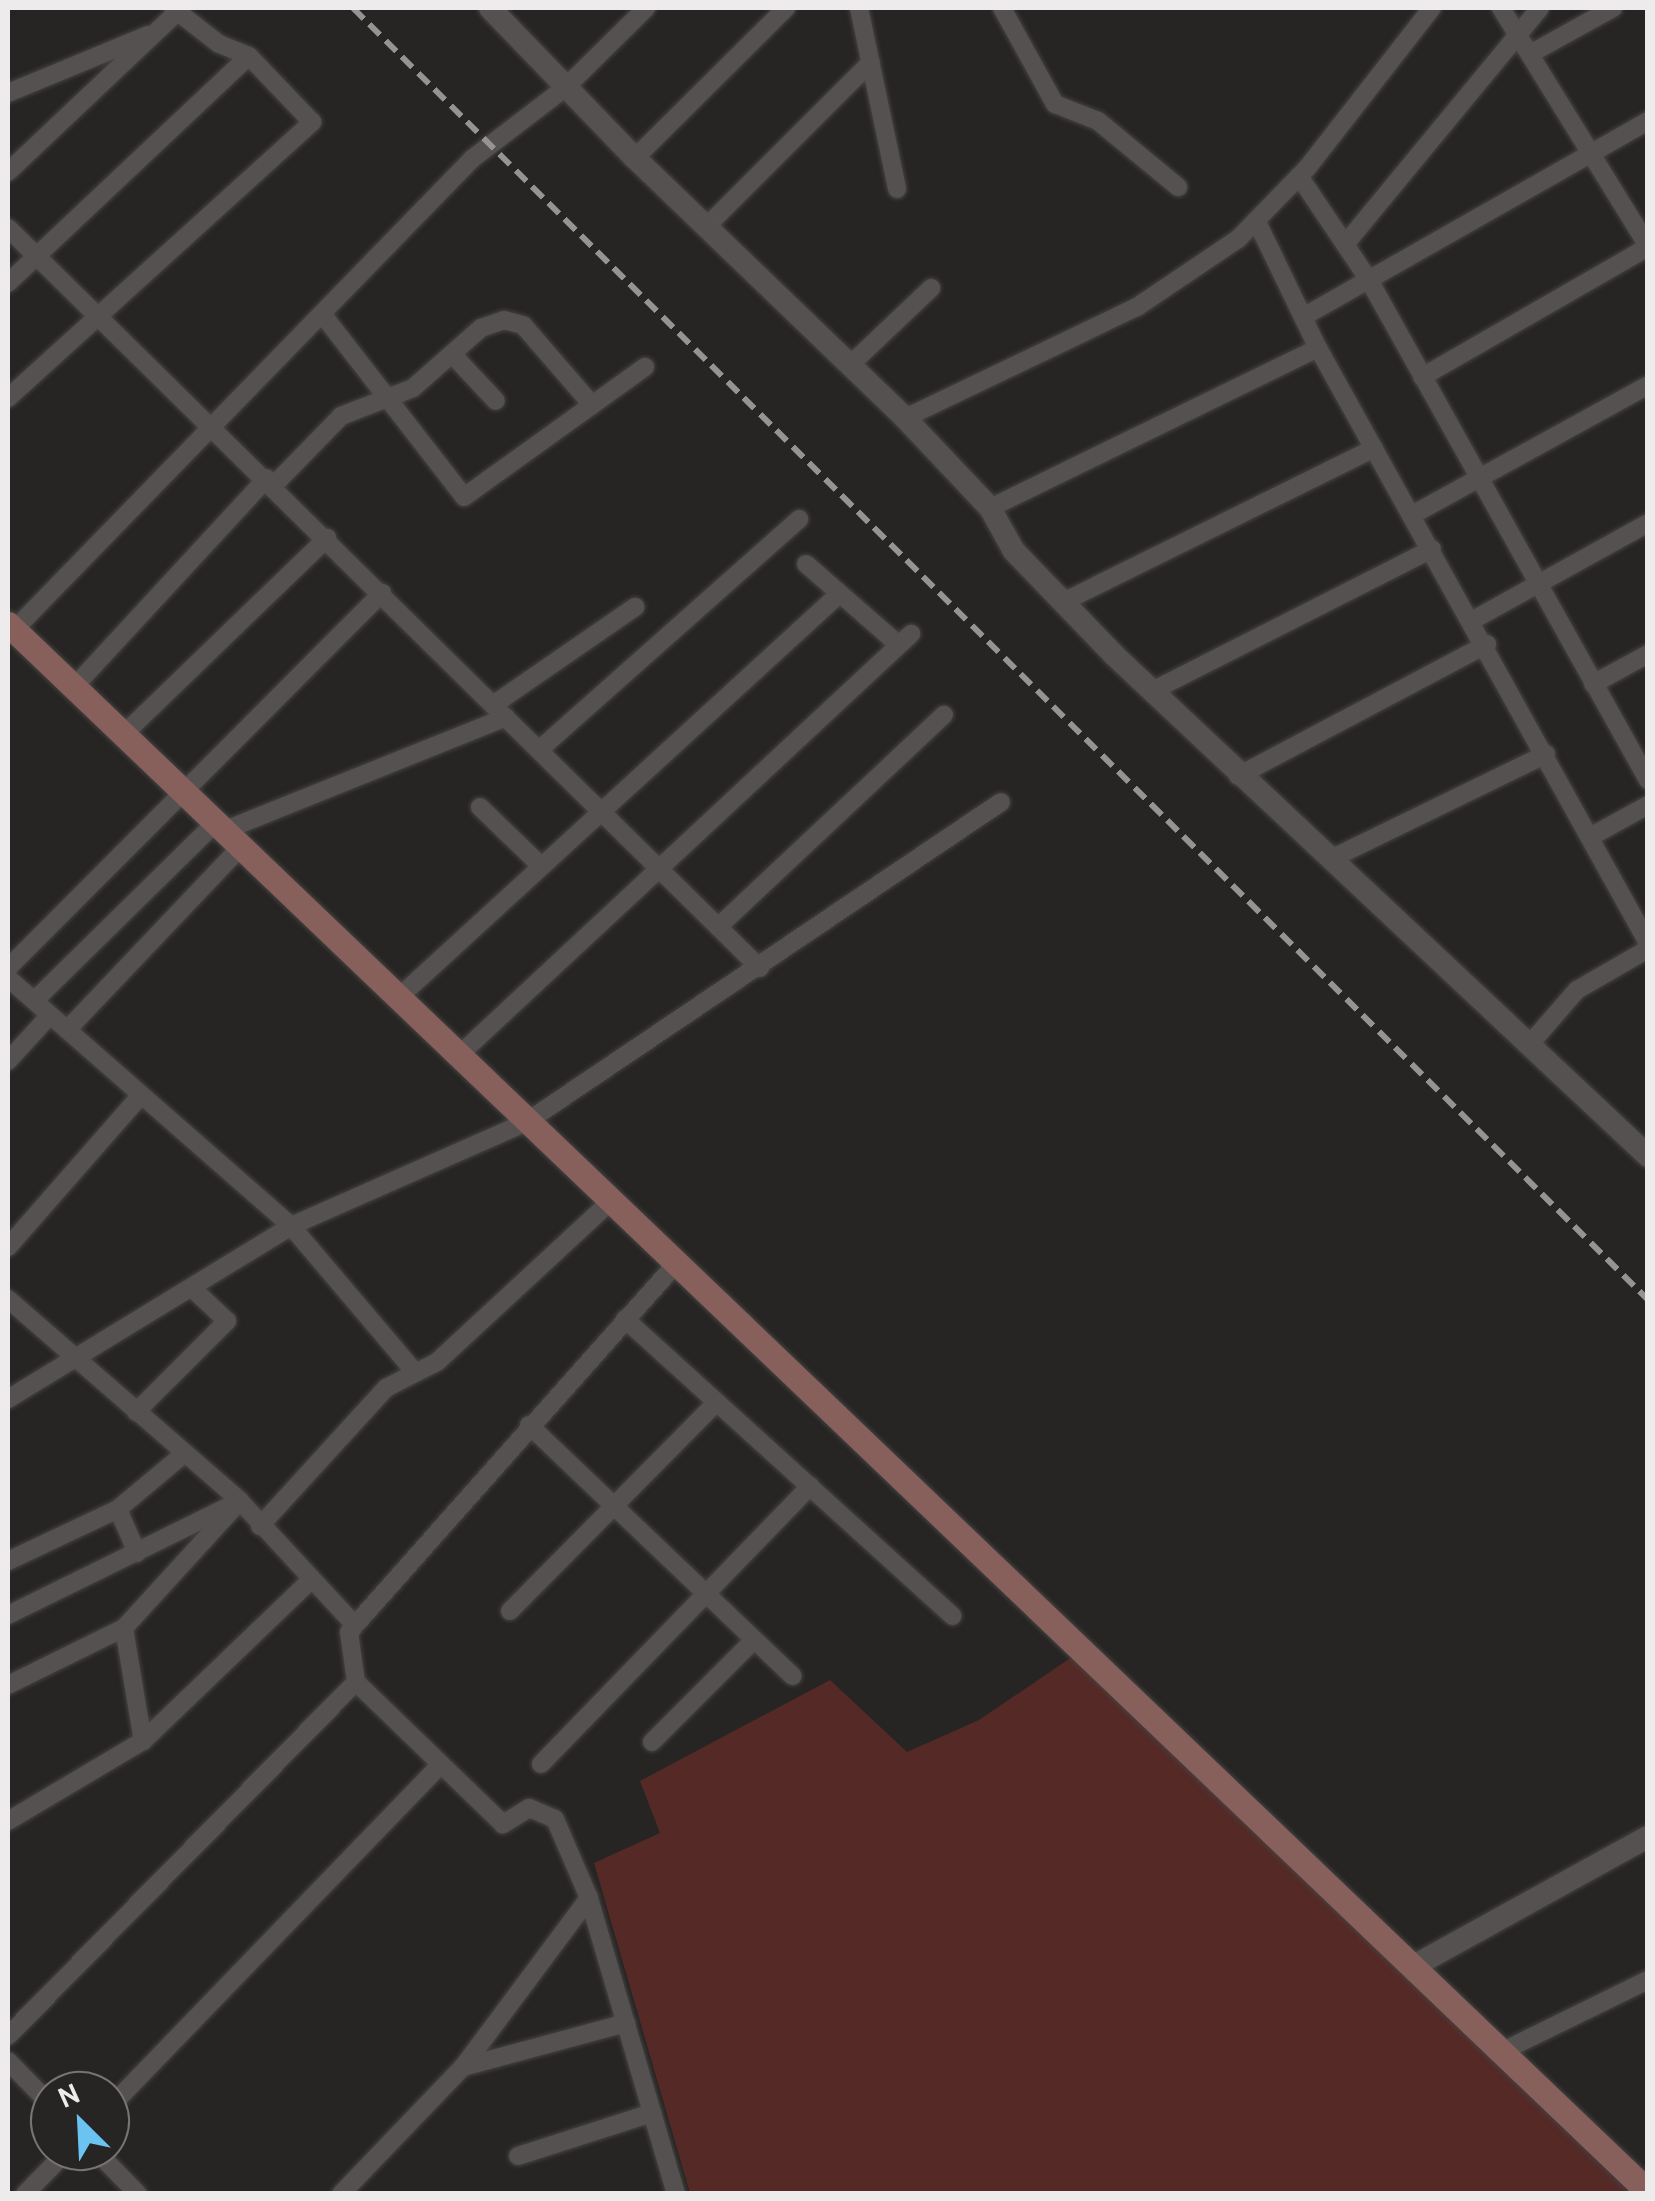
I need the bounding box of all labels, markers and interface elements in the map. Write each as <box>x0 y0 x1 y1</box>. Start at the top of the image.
north arrow <box>30 2071 130 2171</box>
text: N <box>53 2076 85 2115</box>

